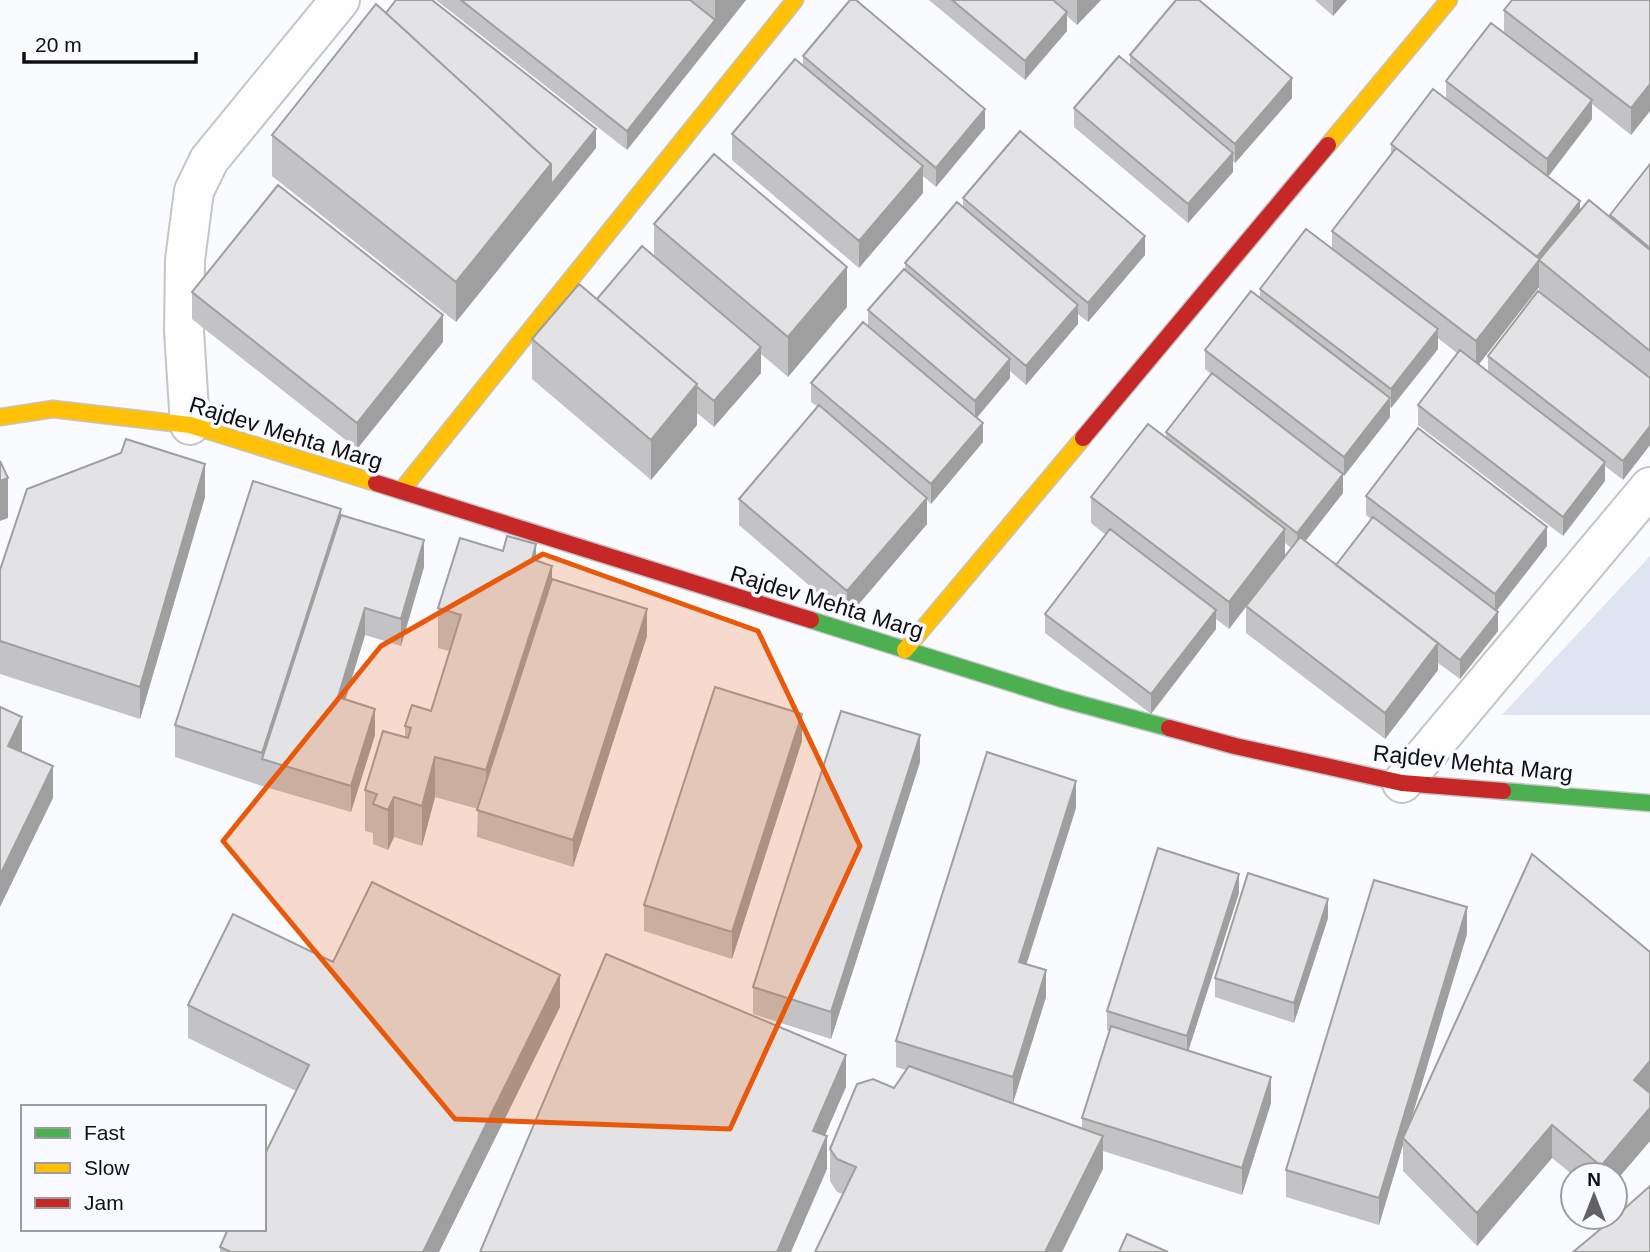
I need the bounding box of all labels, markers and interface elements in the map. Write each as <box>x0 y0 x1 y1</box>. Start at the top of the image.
scale bar <box>24 21 196 65</box>
text: 20 m <box>35 33 82 56</box>
street label: Rajdev Mehta Marg <box>186 391 386 475</box>
street label: Rajdev Mehta Marg <box>727 560 927 644</box>
street label: Rajdev Mehta Marg <box>1372 740 1574 786</box>
legend <box>21 1105 266 1231</box>
text: Fast <box>84 1121 125 1144</box>
text: Slow <box>84 1156 130 1179</box>
north arrow <box>1559 1161 1629 1231</box>
text: N <box>1587 1169 1601 1190</box>
text: Jam <box>84 1191 124 1214</box>

